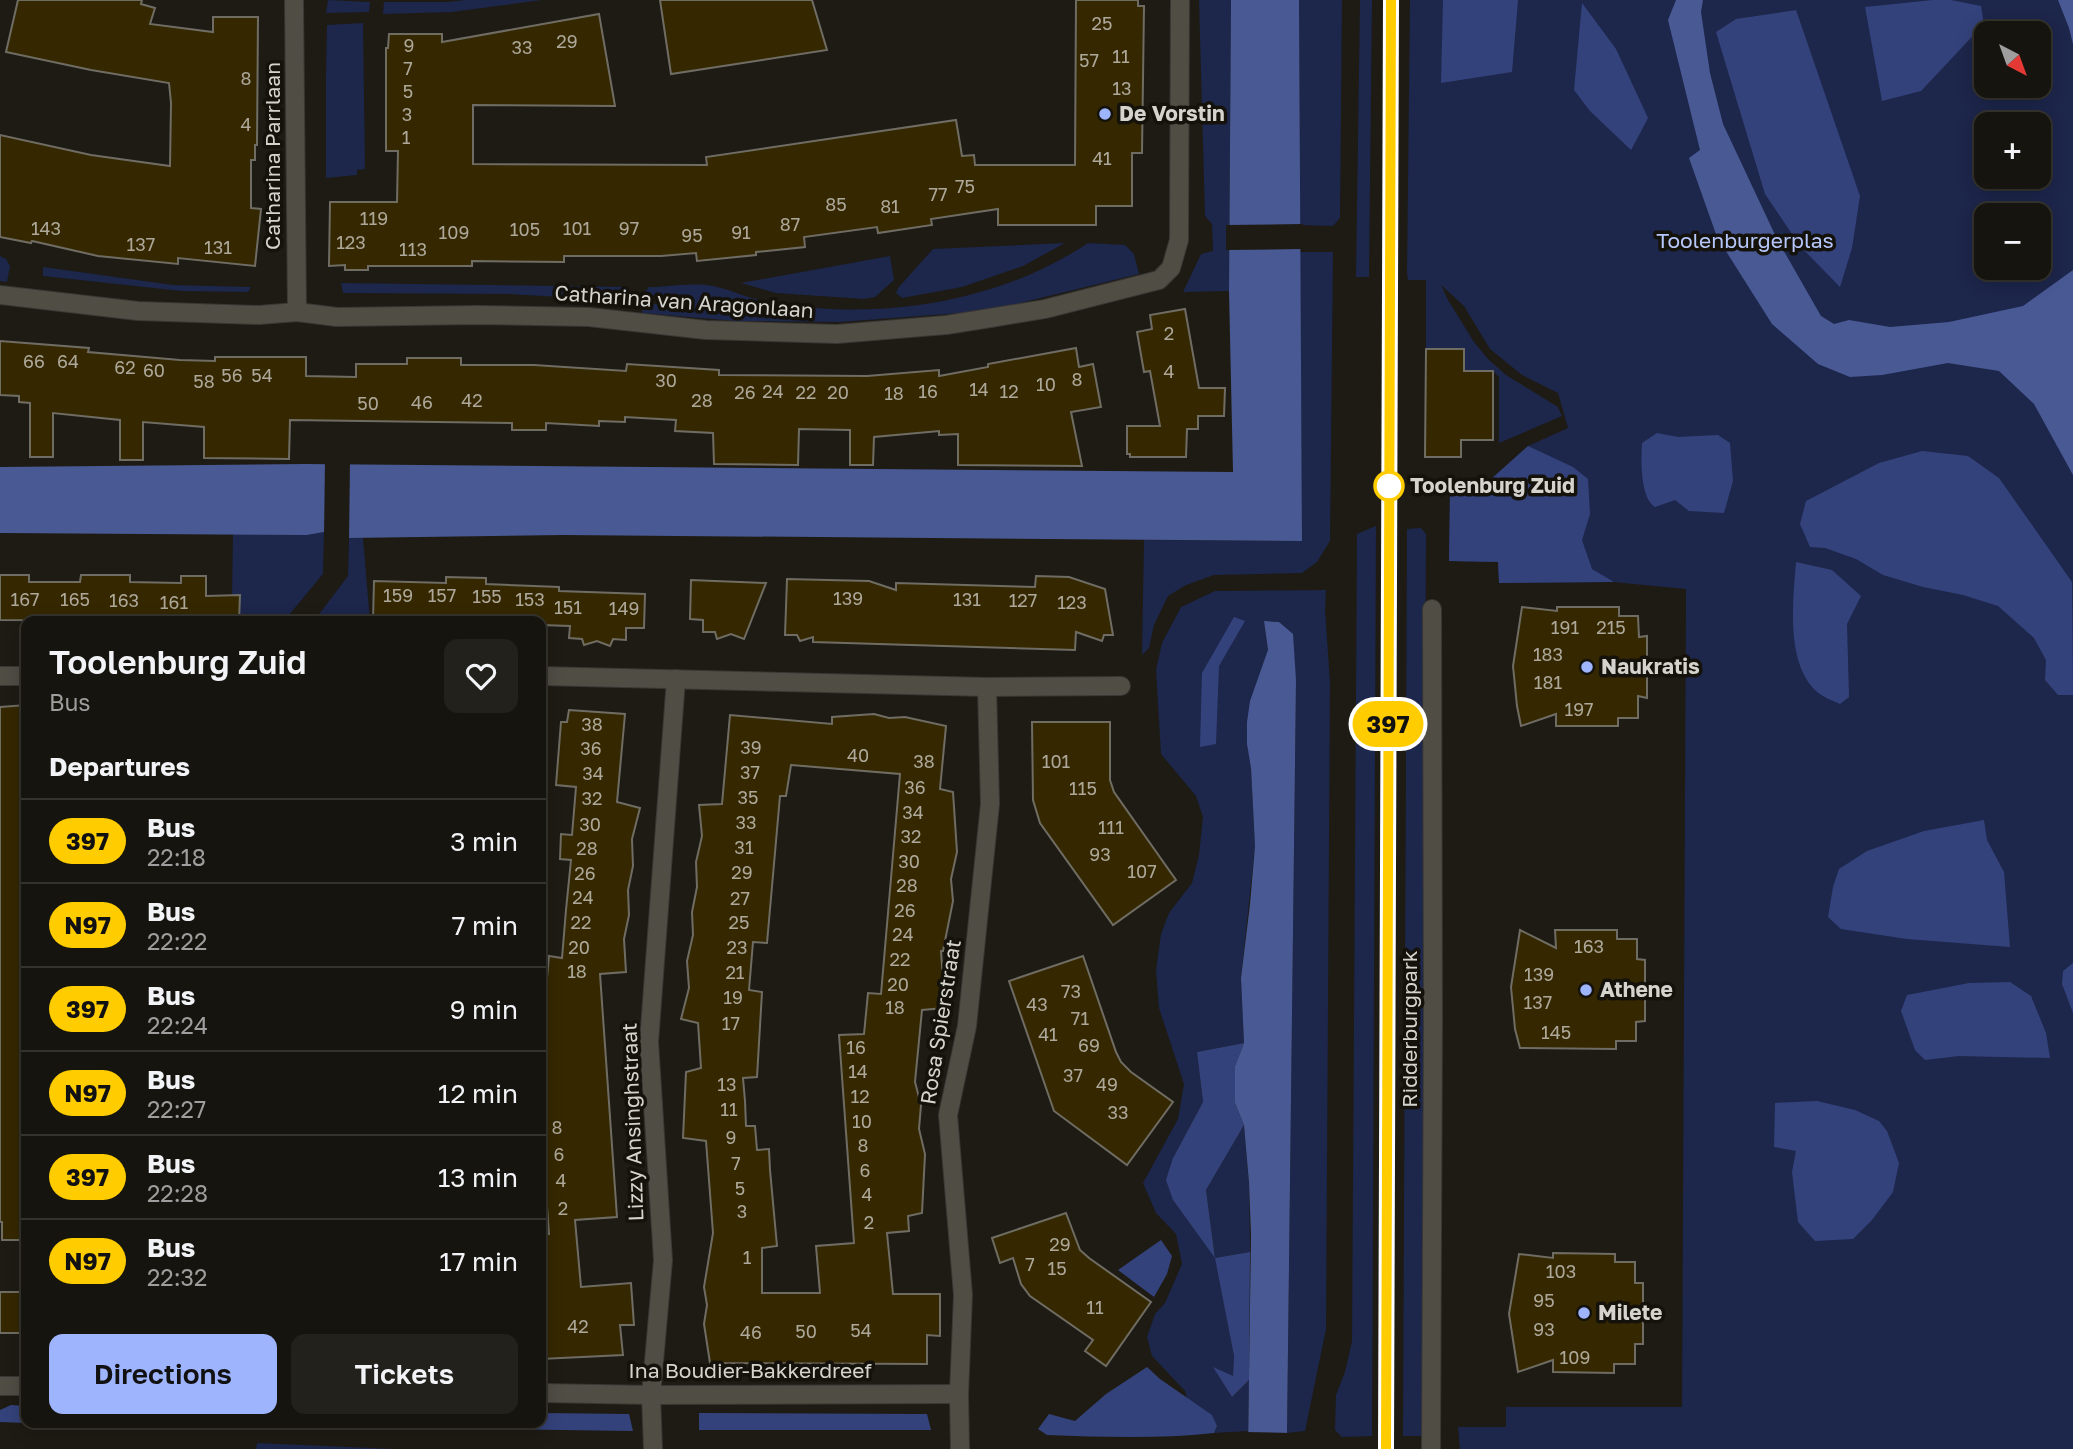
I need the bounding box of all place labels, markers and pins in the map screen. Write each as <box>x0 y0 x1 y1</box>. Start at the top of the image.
place label: De Vorstin <box>1119 100 1225 126</box>
marker: De Vorstin <box>1097 106 1113 122</box>
marker: Toolenburg Zuid <box>1374 471 1404 501</box>
place label: Toolenburg Zuid <box>1410 472 1575 498</box>
place label: Naukratis <box>1601 653 1700 679</box>
marker: Naukratis <box>1579 659 1595 675</box>
place label: Athene <box>1600 976 1673 1002</box>
marker: Athene <box>1578 982 1594 998</box>
place label: Milete <box>1598 1299 1662 1325</box>
marker: Milete <box>1576 1305 1592 1321</box>

